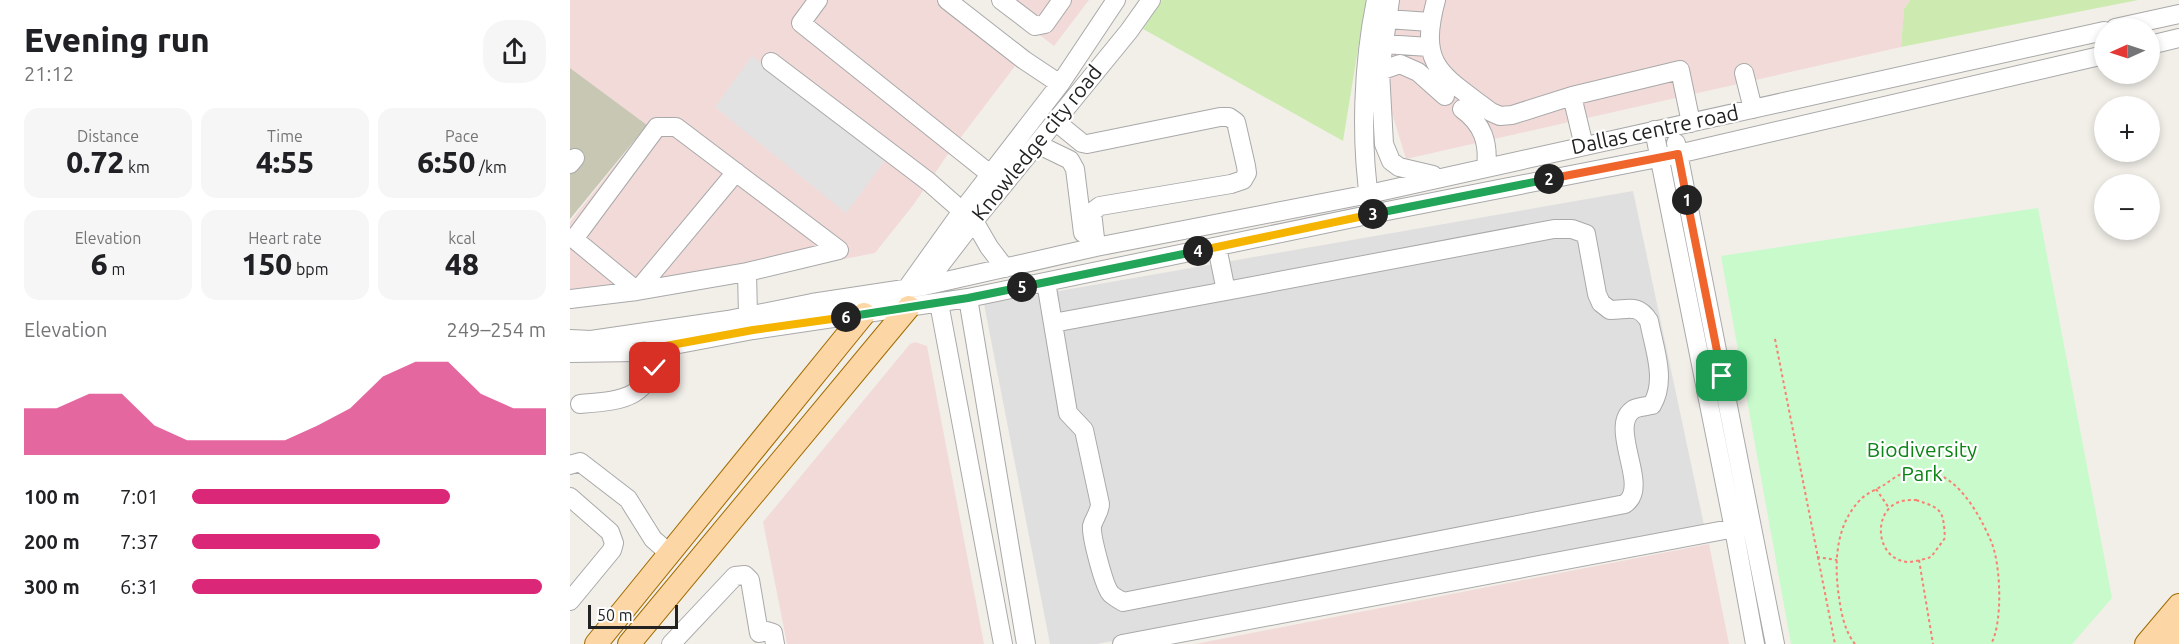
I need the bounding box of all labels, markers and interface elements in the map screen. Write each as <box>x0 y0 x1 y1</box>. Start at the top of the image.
north arrow <box>2094 18 2160 84</box>
map controls <box>2094 18 2160 240</box>
button: share <box>483 20 546 83</box>
text: Evening run <box>24 21 210 58</box>
street label: Knowledge city road <box>966 60 1106 225</box>
text: 21:12 <box>24 62 74 85</box>
button: + <box>2094 96 2160 162</box>
street label: Dallas centre road <box>1569 100 1741 158</box>
text: Distance <box>77 127 139 145</box>
text: Time <box>267 127 303 145</box>
text: Pace <box>445 127 479 145</box>
text: 0.72 <box>66 145 124 179</box>
text: 4:55 <box>256 145 314 179</box>
text: 6:50 <box>417 145 475 179</box>
text: km <box>124 158 150 176</box>
text: /km <box>475 158 507 176</box>
pin: 2 <box>1534 164 1564 194</box>
text: 2 <box>1544 170 1554 188</box>
button: − <box>2094 174 2160 240</box>
pin: 1 <box>1672 185 1702 215</box>
text: 1 <box>1682 191 1692 209</box>
pin: 3 <box>1358 199 1388 229</box>
text: 3 <box>1368 205 1378 223</box>
text: Elevation <box>75 229 141 247</box>
text: Heart rate <box>248 229 322 247</box>
text: kcal <box>448 229 476 247</box>
pin: 4 <box>1183 236 1213 266</box>
text: 4 <box>1193 242 1203 260</box>
text: 6 <box>91 247 108 281</box>
text: 150 <box>242 247 292 281</box>
text: 48 <box>445 247 479 281</box>
text: m <box>108 260 125 278</box>
text: bpm <box>292 260 328 278</box>
pin: 5 <box>1007 272 1037 302</box>
text: 5 <box>1017 278 1027 296</box>
pin: 6 <box>831 302 861 332</box>
text: 6 <box>841 308 851 326</box>
text: Elevation <box>24 318 107 341</box>
text: 249–254 m <box>447 318 546 341</box>
pin <box>629 342 680 393</box>
pin <box>1696 350 1747 401</box>
icon: check <box>638 351 671 384</box>
icon: arrive <box>1705 359 1738 392</box>
park label: Biodiversity Park <box>1867 437 1977 485</box>
text: 100 m <box>24 485 80 508</box>
text: 7:01 <box>120 485 159 508</box>
text: 200 m <box>24 530 80 553</box>
text: 7:37 <box>120 530 159 553</box>
text: 300 m <box>24 575 80 598</box>
text: 6:31 <box>120 575 159 598</box>
scale bar <box>588 602 678 630</box>
text: 50 m <box>597 606 633 624</box>

